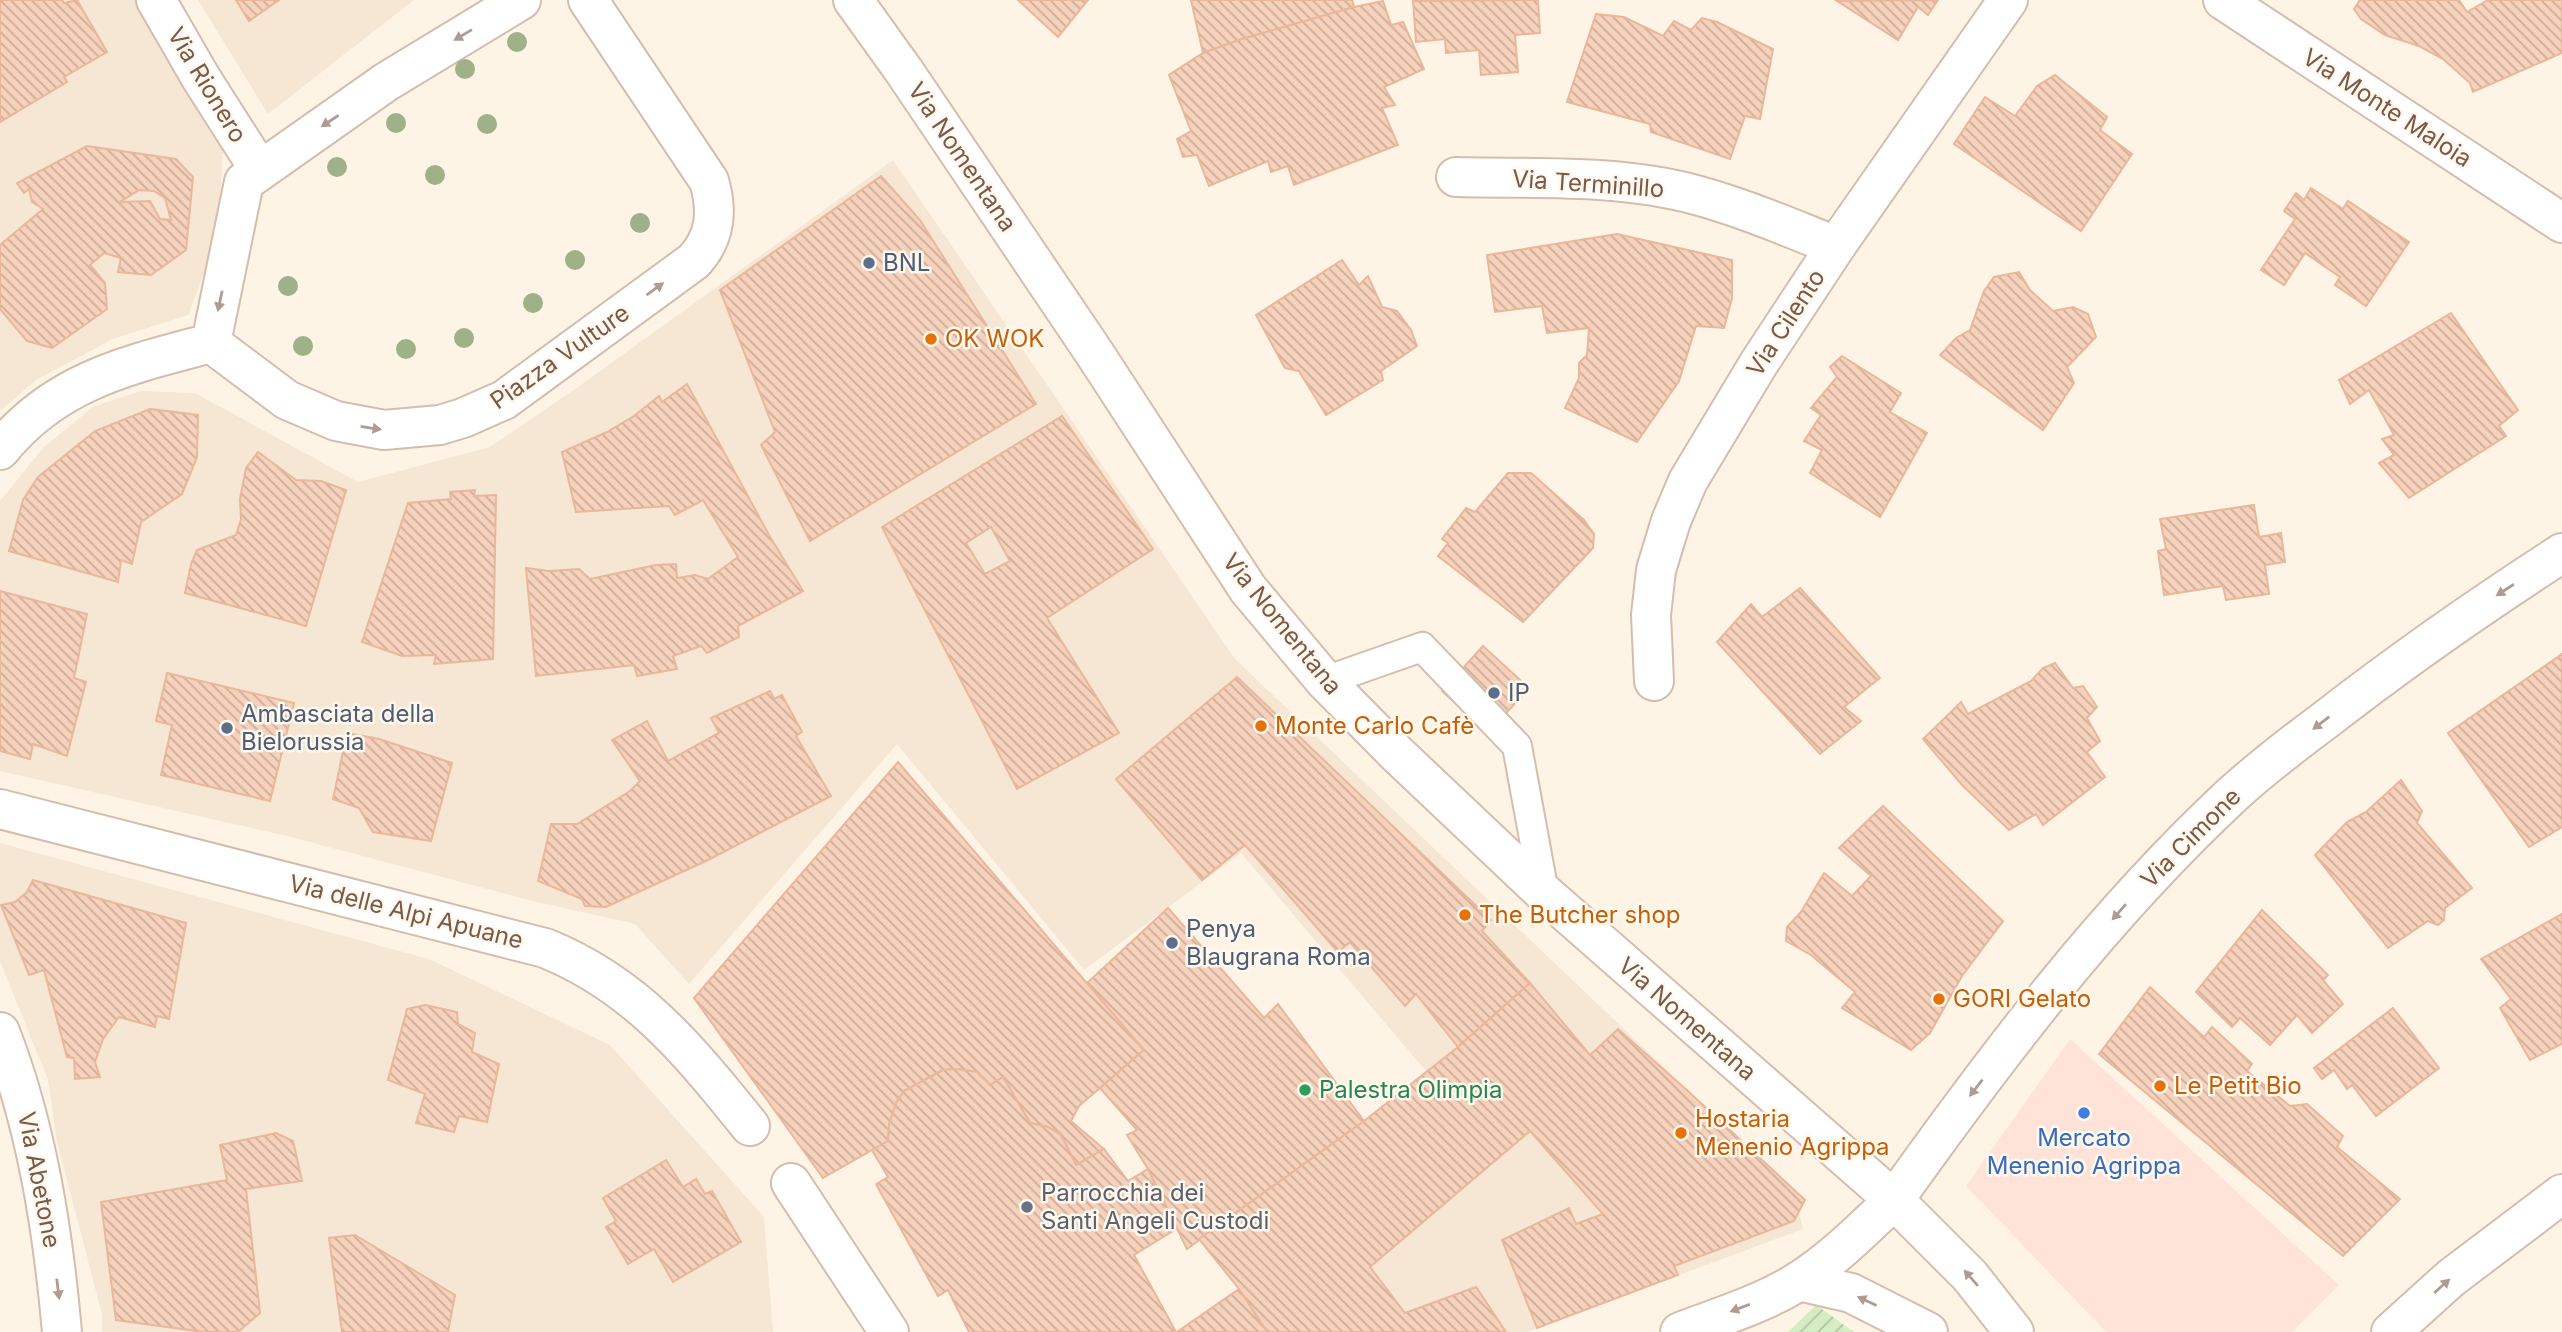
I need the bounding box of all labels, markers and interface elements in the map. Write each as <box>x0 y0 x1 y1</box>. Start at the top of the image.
street label: Via Rionero <box>162 22 253 148</box>
one-way arrow <box>454 29 473 42</box>
street label: Via Monte Maloia <box>2297 42 2477 173</box>
street label: Via Nomentana <box>902 77 1023 237</box>
one-way arrow <box>320 114 340 127</box>
street label: Via Terminillo <box>1511 164 1665 203</box>
place label: BNL <box>883 248 930 277</box>
marker: BNL <box>861 255 877 271</box>
street label: Via Cilento <box>1740 264 1831 382</box>
one-way arrow <box>646 283 664 297</box>
one-way arrow <box>214 290 225 312</box>
street label: Piazza Vulture <box>485 298 635 415</box>
place label: OK WOK <box>945 324 1044 353</box>
marker: OK WOK <box>923 331 939 347</box>
one-way arrow <box>360 423 382 434</box>
street label: Via Nomentana <box>1217 547 1348 700</box>
one-way arrow <box>2495 583 2514 596</box>
place label: IP <box>1508 678 1530 707</box>
marker: IP <box>1486 685 1502 701</box>
place label: Ambasciata della Bielorussia <box>241 699 435 756</box>
place label: Monte Carlo Cafè <box>1275 711 1474 740</box>
one-way arrow <box>2312 716 2330 731</box>
marker: Monte Carlo Cafè <box>1253 718 1269 734</box>
marker: Ambasciata della Bielorussia <box>219 720 235 736</box>
street label: Via Cimone <box>2135 782 2247 894</box>
street label: Via delle Alpi Apuane <box>286 868 526 955</box>
place label: The Butcher shop <box>1479 900 1681 929</box>
one-way arrow <box>2112 903 2127 920</box>
marker: The Butcher shop <box>1457 907 1473 923</box>
place label: Penya Blaugrana Roma <box>1186 914 1371 971</box>
marker: Penya Blaugrana Roma <box>1164 935 1180 951</box>
street label: Via Nomentana <box>1612 951 1762 1086</box>
place label: GORI Gelato <box>1953 984 2091 1013</box>
marker: GORI Gelato <box>1931 991 1947 1007</box>
place label: Le Petit Bio <box>2174 1071 2302 1100</box>
place label: Palestra Olimpia <box>1319 1075 1502 1104</box>
marker: Le Petit Bio <box>2152 1078 2168 1094</box>
one-way arrow <box>1968 1079 1983 1097</box>
marker: Palestra Olimpia <box>1297 1082 1313 1098</box>
place label: Hostaria Menenio Agrippa <box>1695 1104 1890 1161</box>
marker: Mercato Menenio Agrippa <box>2076 1105 2092 1121</box>
street label: Via Abetone <box>12 1109 67 1250</box>
place label: Mercato Menenio Agrippa <box>1987 1123 2181 1180</box>
marker: Hostaria Menenio Agrippa <box>1673 1125 1689 1141</box>
place label: Parrocchia dei Santi Angeli Custodi <box>1041 1178 1269 1235</box>
marker: Parrocchia dei Santi Angeli Custodi <box>1019 1199 1035 1215</box>
one-way arrow <box>1964 1270 1980 1287</box>
one-way arrow <box>52 1278 63 1300</box>
one-way arrow <box>2433 1278 2451 1294</box>
one-way arrow <box>1857 1295 1877 1306</box>
one-way arrow <box>1729 1303 1750 1314</box>

